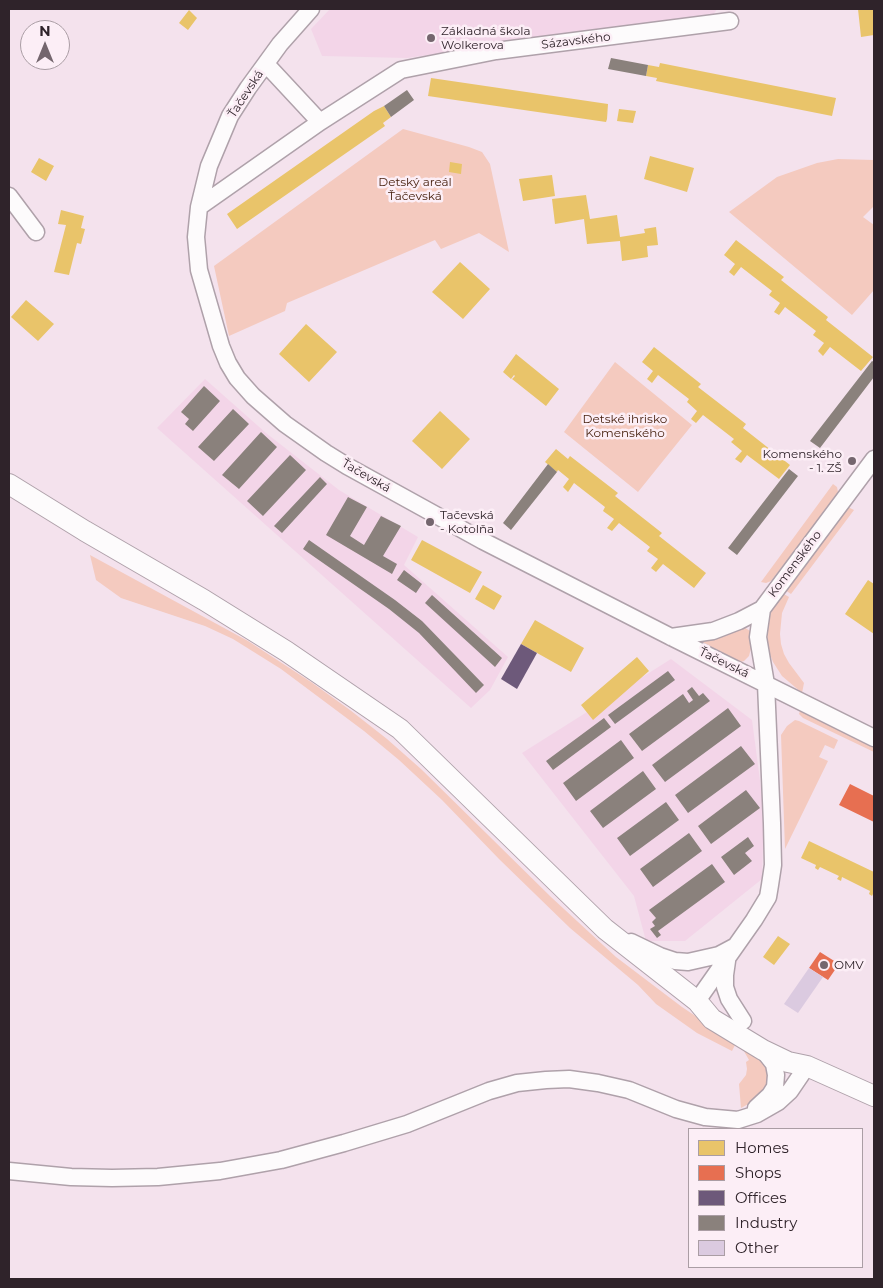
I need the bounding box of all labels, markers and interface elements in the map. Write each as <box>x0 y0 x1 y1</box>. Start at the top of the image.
north arrow <box>20 20 70 70</box>
text: N <box>39 22 51 40</box>
place label: Základná škola Wolkerova <box>441 24 530 52</box>
street label: Sázavského <box>541 30 611 52</box>
marker: Základná škola Wolkerova <box>425 32 437 44</box>
street label: Ťačevská <box>225 68 267 120</box>
park label: Detský areál Ťačevská <box>378 175 452 203</box>
park label: Detské ihrisko Komenského <box>583 412 667 440</box>
place label: Komenského - 1. ZŠ <box>762 447 842 475</box>
marker: Komenského - 1. ZŠ <box>846 455 858 467</box>
street label: Ťačevská <box>339 456 393 496</box>
place label: Tačevská - Kotolňa <box>440 508 494 536</box>
marker: Tačevská - Kotolňa <box>424 516 436 528</box>
street label: Komenského <box>765 528 825 600</box>
street label: Ťačevská <box>697 645 751 681</box>
place label: OMV <box>834 958 864 972</box>
marker: OMV <box>818 959 830 971</box>
legend <box>688 1128 863 1268</box>
text: Homes <box>735 1138 789 1157</box>
text: Shops <box>735 1163 781 1182</box>
text: Offices <box>735 1188 787 1207</box>
text: Industry <box>735 1213 797 1232</box>
text: Other <box>735 1238 779 1257</box>

